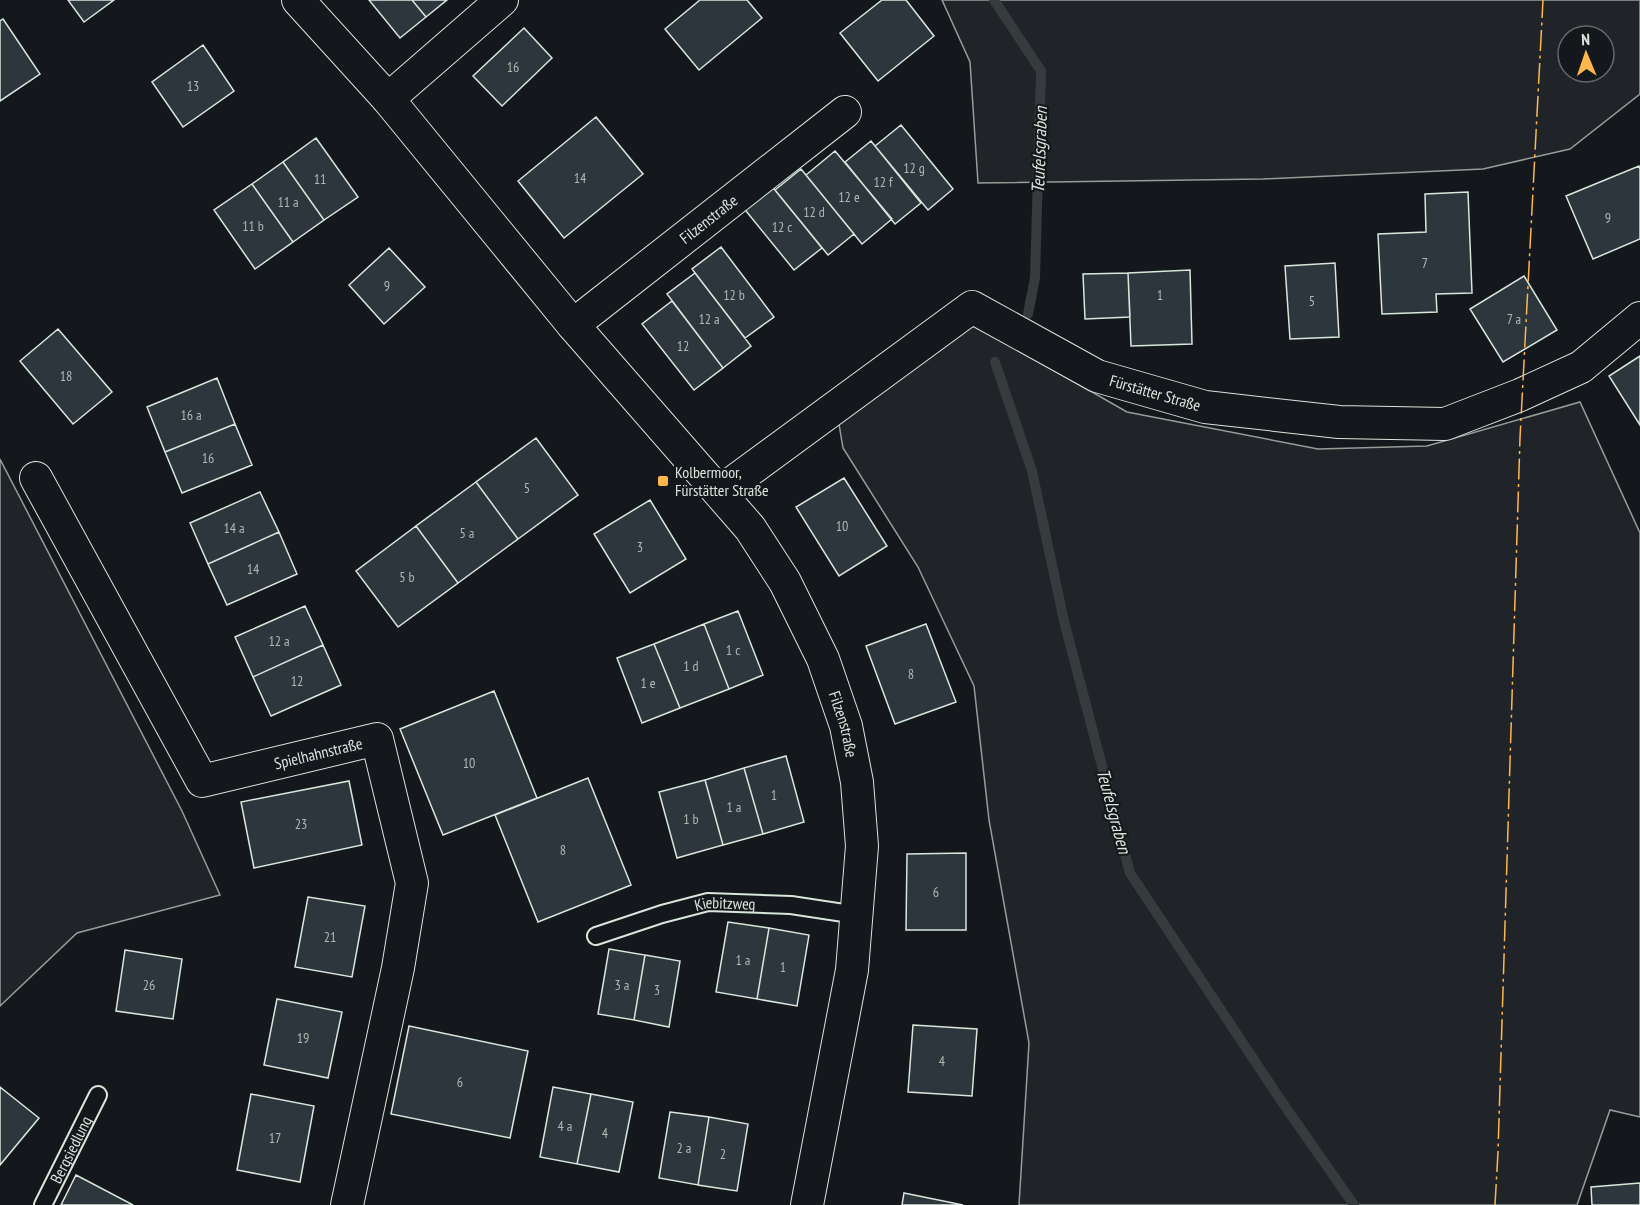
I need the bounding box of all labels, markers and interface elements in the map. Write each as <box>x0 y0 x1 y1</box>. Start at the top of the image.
north arrow <box>1556 24 1616 84</box>
text: N <box>1581 29 1590 49</box>
house number: 16 <box>507 58 519 76</box>
house number: 13 <box>187 77 199 95</box>
water label: Teufelsgraben <box>1026 105 1052 194</box>
house number: 12 g <box>903 159 925 177</box>
house number: 14 <box>574 169 587 187</box>
house number: 11 <box>314 170 326 188</box>
house number: 12 f <box>873 173 893 191</box>
house number: 12 e <box>838 188 860 206</box>
street label: Filzenstraße <box>675 190 741 248</box>
house number: 11 a <box>277 193 299 211</box>
house number: 12 d <box>803 203 825 221</box>
house number: 9 <box>1605 209 1611 227</box>
house number: 11 b <box>242 217 264 235</box>
house number: 12 c <box>772 218 792 236</box>
house number: 7 <box>1422 254 1428 272</box>
house number: 9 <box>384 277 390 295</box>
house number: 12 b <box>723 286 745 304</box>
house number: 1 <box>1157 286 1163 304</box>
house number: 5 <box>1309 292 1315 310</box>
house number: 12 a <box>698 310 720 328</box>
house number: 7 a <box>1507 310 1521 328</box>
house number: 12 <box>677 337 689 355</box>
house number: 18 <box>60 367 72 385</box>
street label: Fürstätter Straße <box>1107 370 1203 415</box>
house number: 16 a <box>180 406 202 424</box>
house number: 16 <box>202 449 214 467</box>
place label: Kolbermoor, Fürstätter Straße <box>675 462 769 500</box>
marker: Kolbermoor, Fürstätter Straße <box>656 474 670 488</box>
house number: 5 <box>524 479 530 497</box>
house number: 10 <box>836 517 848 535</box>
house number: 14 a <box>223 519 245 537</box>
house number: 5 a <box>460 524 474 542</box>
house number: 3 <box>637 538 643 556</box>
house number: 14 <box>247 560 260 578</box>
house number: 5 b <box>399 568 415 586</box>
house number: 12 a <box>268 632 290 650</box>
house number: 1 c <box>726 641 740 659</box>
house number: 1 d <box>683 657 699 675</box>
house number: 8 <box>908 665 914 683</box>
house number: 12 <box>291 672 303 690</box>
house number: 1 e <box>640 674 656 692</box>
street label: Filzenstraße <box>825 688 862 759</box>
street label: Spielhahnstraße <box>272 733 364 773</box>
house number: 10 <box>463 754 475 772</box>
water label: Teufelsgraben <box>1092 766 1137 857</box>
house number: 1 <box>771 786 777 804</box>
house number: 1 a <box>727 798 741 816</box>
house number: 1 b <box>683 810 699 828</box>
house number: 23 <box>295 815 307 833</box>
house number: 8 <box>560 841 566 859</box>
house number: 6 <box>933 883 939 901</box>
street label: Kiebitzweg <box>692 892 756 915</box>
house number: 21 <box>324 928 336 946</box>
house number: 1 a <box>736 951 750 969</box>
house number: 1 <box>780 958 786 976</box>
house number: 26 <box>143 976 155 994</box>
house number: 3 a <box>615 976 629 994</box>
house number: 3 <box>654 981 660 999</box>
house number: 19 <box>297 1029 309 1047</box>
house number: 4 <box>939 1052 946 1070</box>
house number: 6 <box>457 1073 463 1091</box>
street label: Bergsiedlung <box>46 1113 96 1186</box>
house number: 4 a <box>558 1117 572 1135</box>
house number: 4 <box>602 1124 609 1142</box>
house number: 17 <box>269 1129 281 1147</box>
house number: 2 a <box>677 1139 691 1157</box>
house number: 2 <box>720 1145 726 1163</box>

